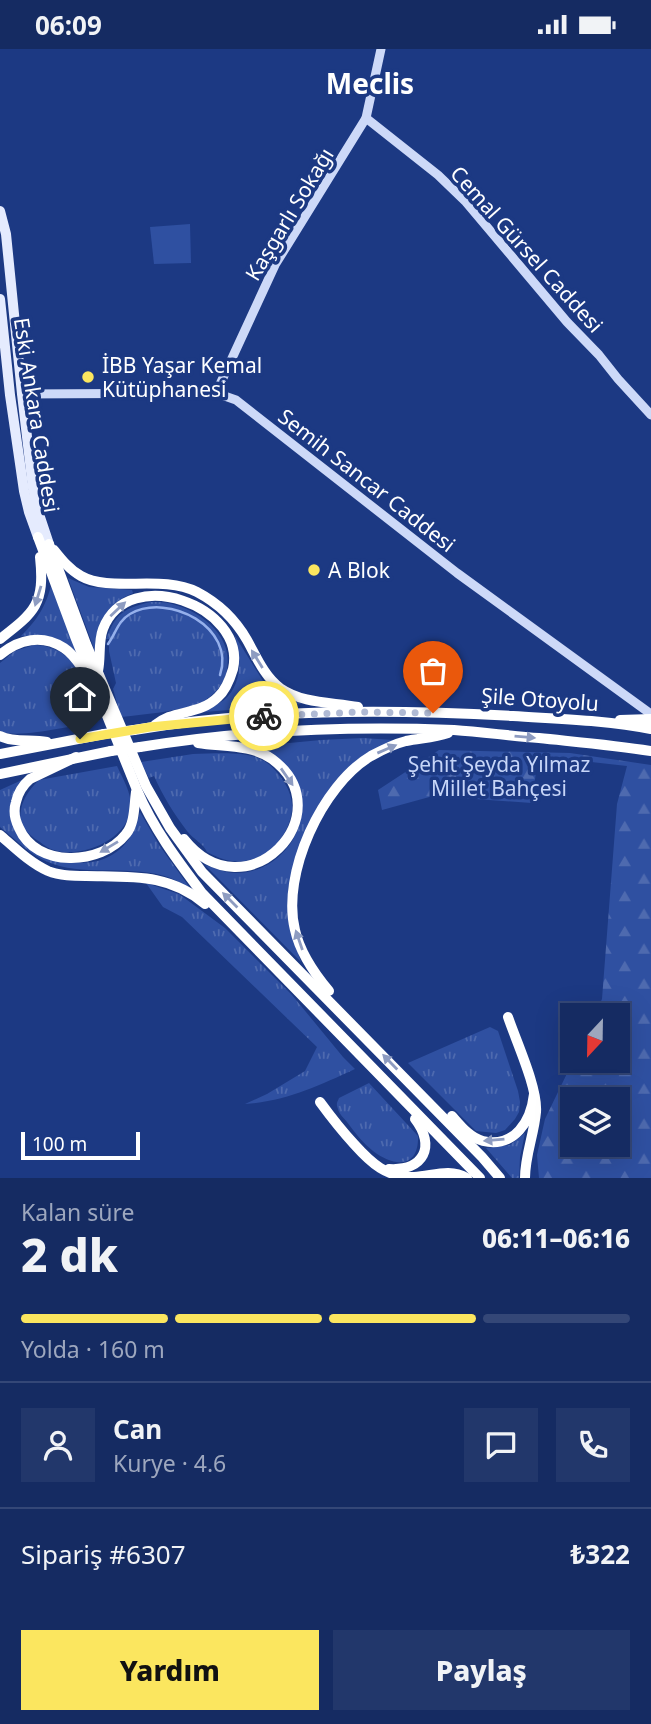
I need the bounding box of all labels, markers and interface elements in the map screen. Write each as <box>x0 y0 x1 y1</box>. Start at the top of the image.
text: 06:09 <box>35 7 102 43</box>
district label: Meclis <box>326 64 414 102</box>
street label: Kaşgarlı Sokağı <box>238 142 340 286</box>
street label: Cemal Gürsel Caddesi <box>445 160 609 338</box>
street label: Eski Ankara Caddesi <box>8 316 66 514</box>
place label: İBB Yaşar Kemal Kütüphanesi <box>102 351 262 403</box>
marker: İBB Yaşar Kemal Kütüphanesi <box>80 369 96 385</box>
street label: Semih Sancar Caddesi <box>273 402 461 558</box>
place label: A Blok <box>328 556 391 584</box>
marker: A Blok <box>306 562 322 578</box>
one-way arrow <box>33 586 43 607</box>
one-way arrow <box>109 602 126 618</box>
pin <box>403 641 463 713</box>
one-way arrow <box>251 649 264 668</box>
icon: bag <box>414 652 452 690</box>
pin <box>50 667 110 739</box>
icon: home <box>61 678 99 716</box>
courier <box>229 681 299 751</box>
street label: Şile Otoyolu <box>480 681 600 717</box>
icon: bike <box>245 697 283 735</box>
one-way arrow <box>515 732 537 743</box>
one-way arrow <box>376 743 397 754</box>
park label: Şehit Şeyda Yılmaz Millet Bahçesi <box>408 750 590 802</box>
one-way arrow <box>280 768 294 787</box>
one-way arrow <box>99 841 118 853</box>
one-way arrow <box>222 892 239 908</box>
one-way arrow <box>293 929 304 950</box>
north arrow <box>560 1003 630 1073</box>
map controls <box>560 1003 630 1157</box>
one-way arrow <box>381 1054 398 1071</box>
button: layers <box>560 1087 630 1157</box>
scale bar <box>21 1129 140 1161</box>
text: 100 m <box>32 1131 87 1157</box>
one-way arrow <box>483 1135 505 1146</box>
text: Kalan süre <box>21 1196 134 1228</box>
text: 06:11–06:16 <box>482 1220 630 1256</box>
text: 2 dk <box>21 1223 118 1285</box>
text: Yolda · 160 m <box>21 1333 165 1365</box>
button: person <box>21 1408 95 1482</box>
button: chat <box>464 1408 538 1482</box>
button: phone <box>556 1408 630 1482</box>
text: Can <box>113 1411 162 1447</box>
text: Kurye · 4.6 <box>113 1447 226 1479</box>
text: Sipariş #6307 <box>21 1536 186 1572</box>
text: ₺322 <box>571 1536 630 1572</box>
button: Yardım <box>21 1630 319 1710</box>
button: Paylaş <box>333 1630 630 1710</box>

